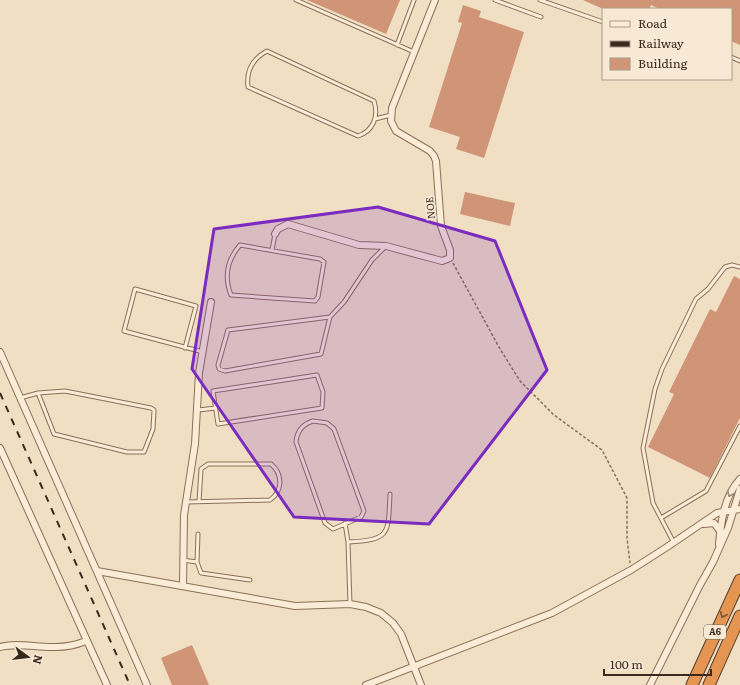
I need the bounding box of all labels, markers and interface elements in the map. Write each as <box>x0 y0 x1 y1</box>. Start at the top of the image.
legend <box>602 8 732 80</box>
text: Road <box>638 14 668 32</box>
text: Railway <box>638 34 684 52</box>
text: Building <box>638 54 688 72</box>
street label: NOE <box>421 196 438 220</box>
one-way arrow <box>727 490 735 497</box>
one-way arrow <box>720 610 728 618</box>
road number: Α6 <box>704 625 726 639</box>
north arrow <box>8 637 48 677</box>
scale bar <box>604 651 711 677</box>
text: N <box>30 653 48 666</box>
text: 100 m <box>610 655 643 673</box>

